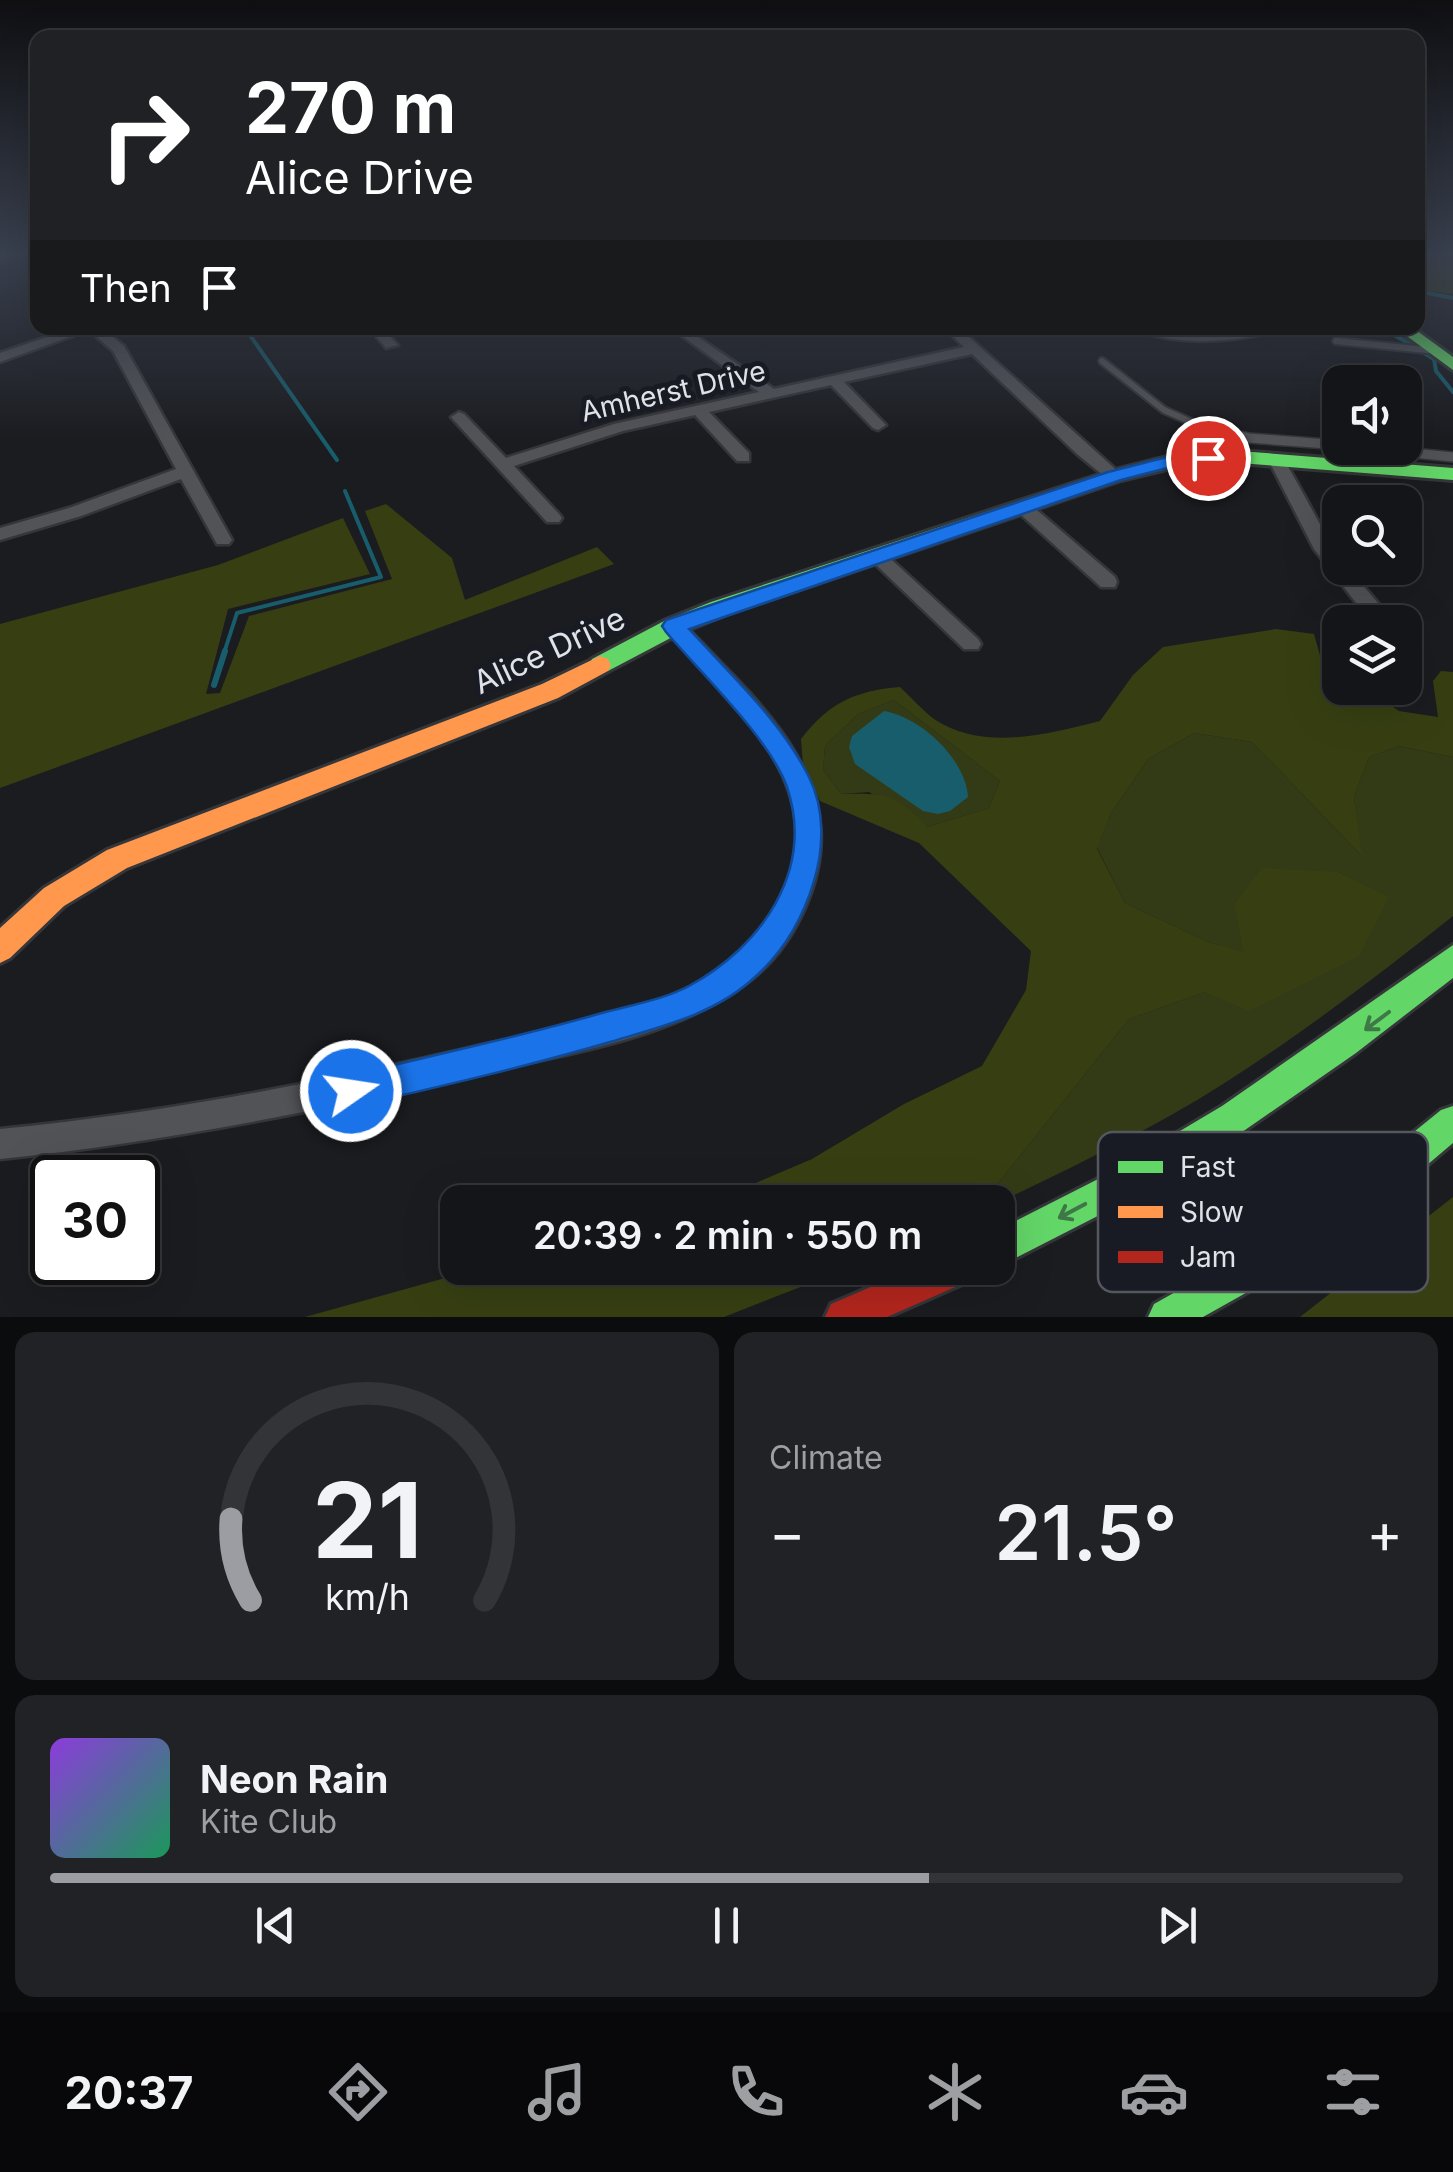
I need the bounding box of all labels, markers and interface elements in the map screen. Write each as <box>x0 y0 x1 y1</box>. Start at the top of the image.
text: 270 m <box>245 65 456 150</box>
icon: right <box>80 70 210 200</box>
text: Alice Drive <box>245 150 474 205</box>
icon: arrive <box>192 260 247 315</box>
text: Then <box>80 265 172 311</box>
street label: Amherst Drive <box>577 353 769 429</box>
map controls <box>1322 365 1422 705</box>
button: sound <box>1322 365 1422 465</box>
pin <box>1166 416 1251 501</box>
icon: arrive <box>1181 431 1236 486</box>
button: search <box>1322 485 1422 585</box>
street label: Alice Drive <box>467 598 631 702</box>
button: layers <box>1322 605 1422 705</box>
one-way arrow <box>1364 1010 1391 1031</box>
position arrow <box>299 1039 403 1143</box>
legend <box>1098 1132 1428 1292</box>
text: Fast <box>1180 1150 1236 1184</box>
speed limit sign: 30 <box>30 1155 160 1285</box>
text: Slow <box>1180 1195 1244 1229</box>
one-way arrow <box>1058 1202 1088 1221</box>
text: 20:39 · 2 min · 550 m <box>533 1212 922 1258</box>
text: Jam <box>1180 1240 1236 1274</box>
text: Climate <box>769 1438 883 1477</box>
text: 21 <box>312 1457 422 1583</box>
text: 21.5° <box>995 1487 1177 1578</box>
text: − <box>769 1500 805 1566</box>
text: + <box>1367 1500 1403 1566</box>
text: km/h <box>325 1575 409 1619</box>
text: Neon Rain <box>200 1756 388 1802</box>
text: Kite Club <box>200 1802 337 1841</box>
icon: previous <box>248 1898 303 1953</box>
icon: pause <box>699 1898 754 1953</box>
icon: next <box>1150 1898 1205 1953</box>
icon: directions <box>323 2057 393 2127</box>
icon: music <box>522 2057 592 2127</box>
icon: phone <box>721 2057 791 2127</box>
icon: climate <box>920 2057 990 2127</box>
icon: car <box>1119 2057 1189 2127</box>
icon: filters <box>1318 2057 1388 2127</box>
text: 20:37 <box>65 2065 194 2120</box>

